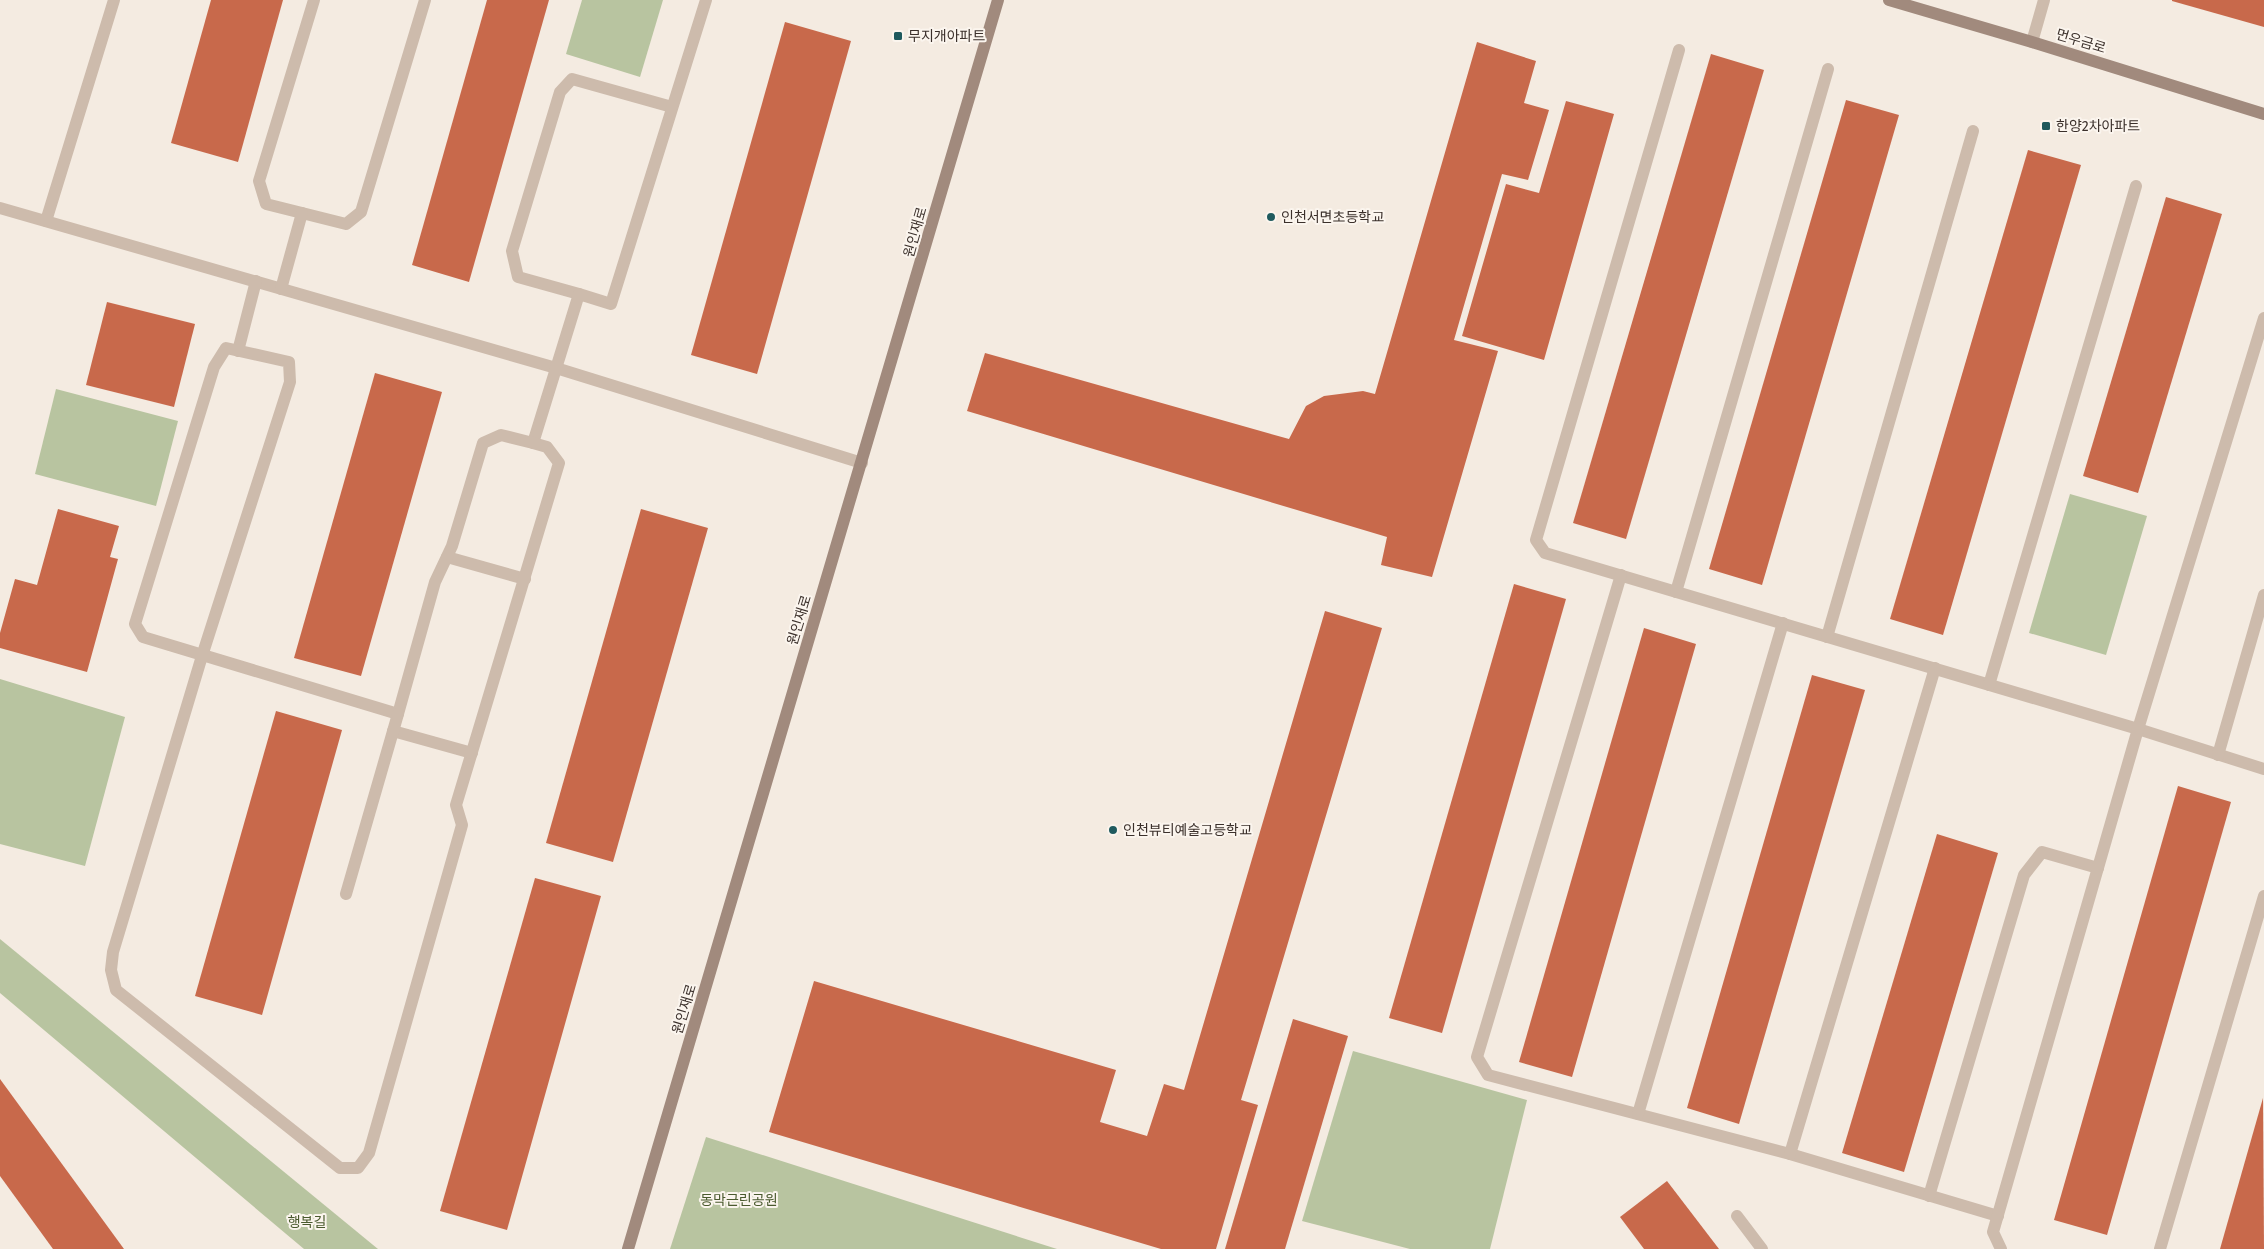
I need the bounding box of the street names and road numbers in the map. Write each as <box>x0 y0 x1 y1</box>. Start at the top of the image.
street label: 먼우금로 <box>2054 26 2108 57</box>
street label: 원인재로 <box>900 205 931 259</box>
street label: 원인재로 <box>784 593 815 647</box>
street label: 원인재로 <box>669 982 700 1036</box>

